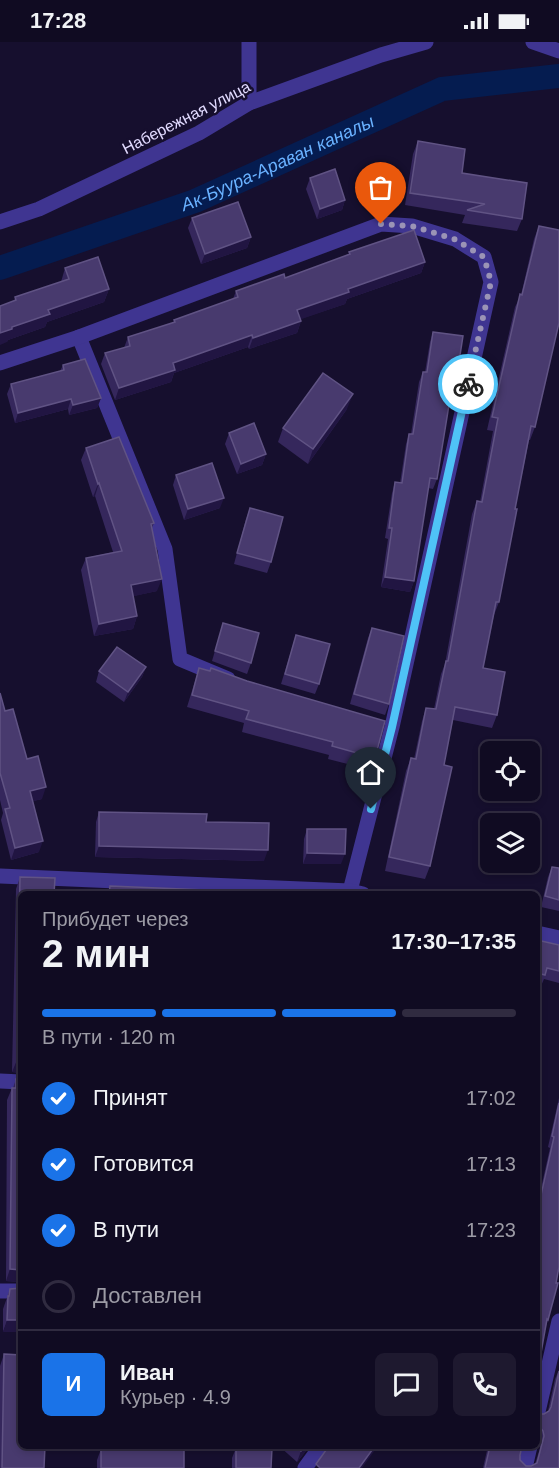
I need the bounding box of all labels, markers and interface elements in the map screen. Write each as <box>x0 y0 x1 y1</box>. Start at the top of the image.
text: 17:28 <box>30 8 86 33</box>
street label: Набережная улица <box>119 78 253 157</box>
water label: Ак-Буура-Араван каналы <box>178 111 377 215</box>
pin <box>355 162 406 224</box>
icon: bag <box>364 171 397 204</box>
courier <box>438 354 498 414</box>
icon: bike <box>452 368 485 401</box>
map controls <box>480 741 540 873</box>
button: locate <box>480 741 540 801</box>
pin <box>345 747 396 809</box>
icon: home <box>354 756 387 789</box>
button: layers <box>480 813 540 873</box>
text: Прибудет через <box>42 908 188 930</box>
text: 17:30–17:35 <box>391 929 516 954</box>
text: 2 мин <box>42 932 151 975</box>
text: В пути · 120 m <box>42 1026 175 1048</box>
icon: check <box>42 1082 75 1115</box>
text: Принят <box>93 1085 167 1110</box>
text: 17:02 <box>466 1087 516 1109</box>
icon: check <box>42 1148 75 1181</box>
text: Готовится <box>93 1151 194 1176</box>
text: 17:13 <box>466 1153 516 1175</box>
icon: check <box>42 1214 75 1247</box>
text: В пути <box>93 1217 159 1242</box>
text: 17:23 <box>466 1219 516 1241</box>
text: Доставлен <box>93 1283 202 1308</box>
button: chat <box>375 1353 438 1416</box>
button: phone <box>453 1353 516 1416</box>
text: Иван <box>120 1360 175 1385</box>
text: И <box>66 1371 81 1396</box>
text: Курьер · 4.9 <box>120 1386 231 1408</box>

